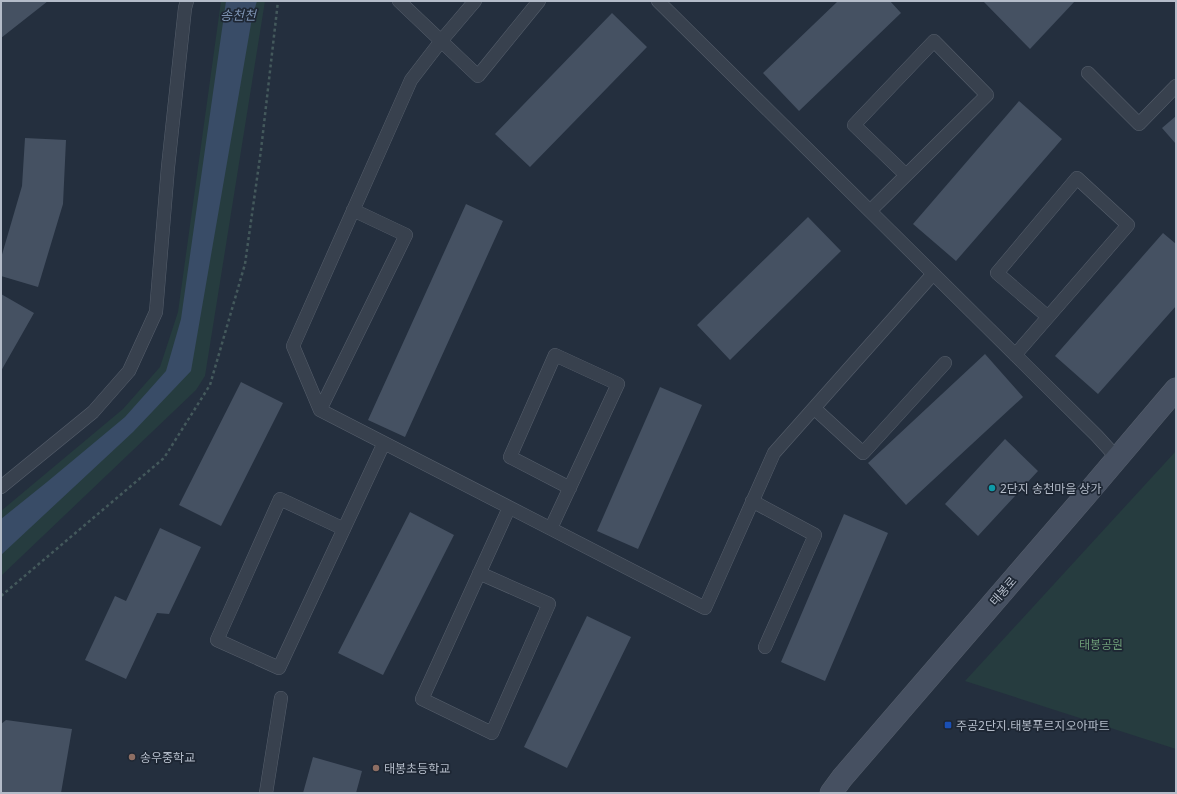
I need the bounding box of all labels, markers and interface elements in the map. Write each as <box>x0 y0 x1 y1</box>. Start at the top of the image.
water label: 송천천 <box>220 6 257 24</box>
place label: 2단지 송천마을 상가 <box>1000 480 1101 497</box>
marker: 2단지 송천마을 상가 <box>987 483 997 493</box>
street label: 태봉로 <box>986 573 1020 609</box>
park label: 태봉공원 <box>1079 636 1123 653</box>
place label: 주공2단지.태봉푸르지오아파트 <box>956 717 1110 734</box>
marker: 주공2단지.태봉푸르지오아파트 <box>943 720 953 730</box>
place label: 송우중학교 <box>140 749 195 766</box>
marker: 송우중학교 <box>127 752 137 762</box>
place label: 태봉초등학교 <box>384 760 450 777</box>
marker: 태봉초등학교 <box>371 763 381 773</box>

